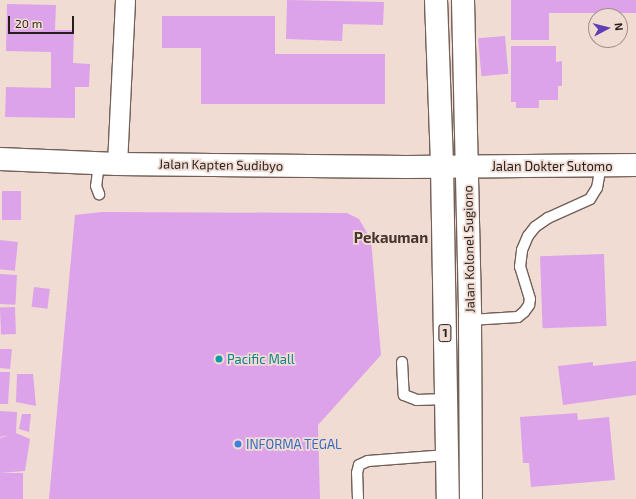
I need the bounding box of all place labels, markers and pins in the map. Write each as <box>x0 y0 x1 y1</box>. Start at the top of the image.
place label: Pacific Mall <box>227 351 295 367</box>
marker: Pacific Mall <box>214 354 224 364</box>
place label: INFORMA TEGAL <box>246 436 342 452</box>
marker: INFORMA TEGAL <box>233 439 243 449</box>

